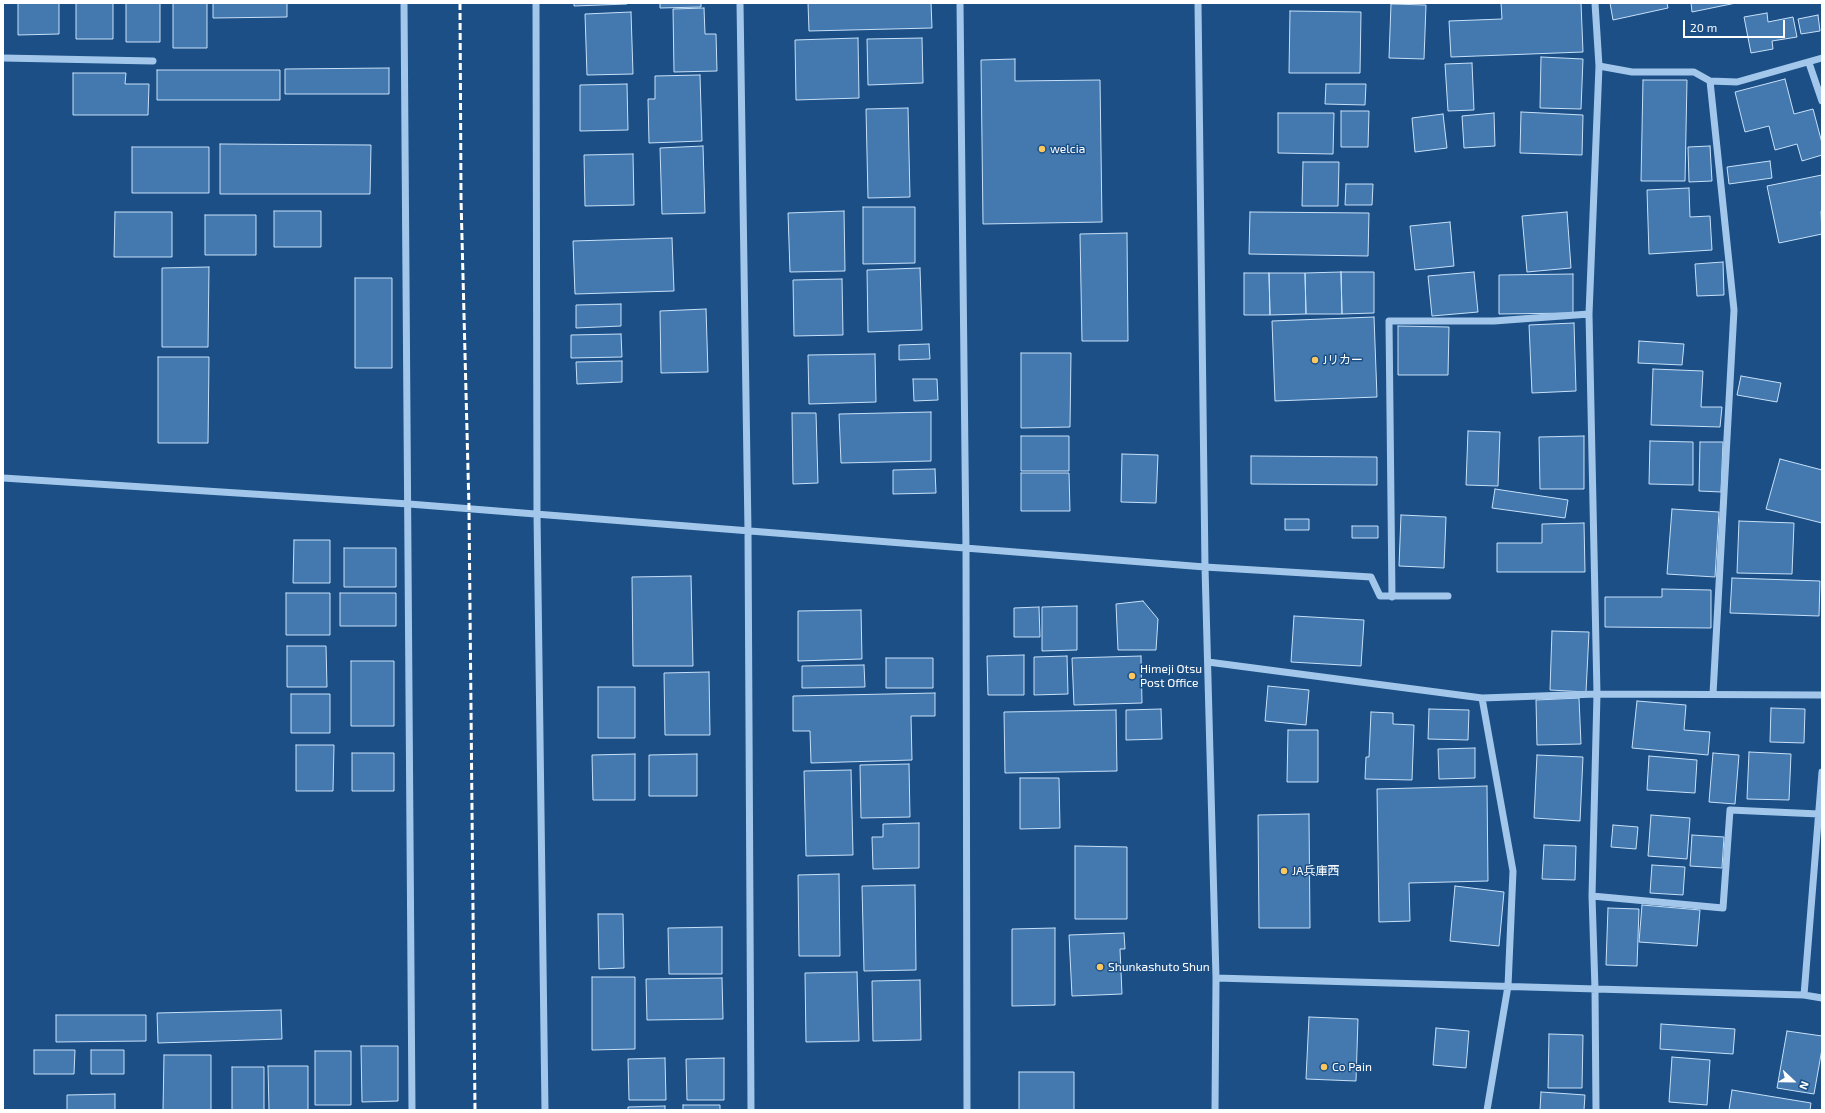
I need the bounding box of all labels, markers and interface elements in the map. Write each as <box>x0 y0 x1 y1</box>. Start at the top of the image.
scale bar <box>1685 12 1787 38</box>
text: 20 m <box>1690 20 1717 34</box>
place label: welcia <box>1050 142 1085 156</box>
marker: welcia <box>1037 144 1047 154</box>
place label: Jリカー <box>1323 353 1363 367</box>
marker: Jリカー <box>1310 355 1320 365</box>
place label: Himeji Otsu Post Office <box>1140 662 1202 690</box>
marker: Himeji Otsu Post Office <box>1127 671 1137 681</box>
place label: JA兵庫西 <box>1292 864 1340 878</box>
marker: JA兵庫西 <box>1279 866 1289 876</box>
place label: Shunkashuto Shun <box>1108 960 1210 974</box>
marker: Shunkashuto Shun <box>1095 962 1105 972</box>
place label: Co Pain <box>1332 1060 1372 1074</box>
north arrow <box>1773 1061 1813 1101</box>
marker: Co Pain <box>1319 1062 1329 1072</box>
text: N <box>1797 1080 1812 1092</box>

